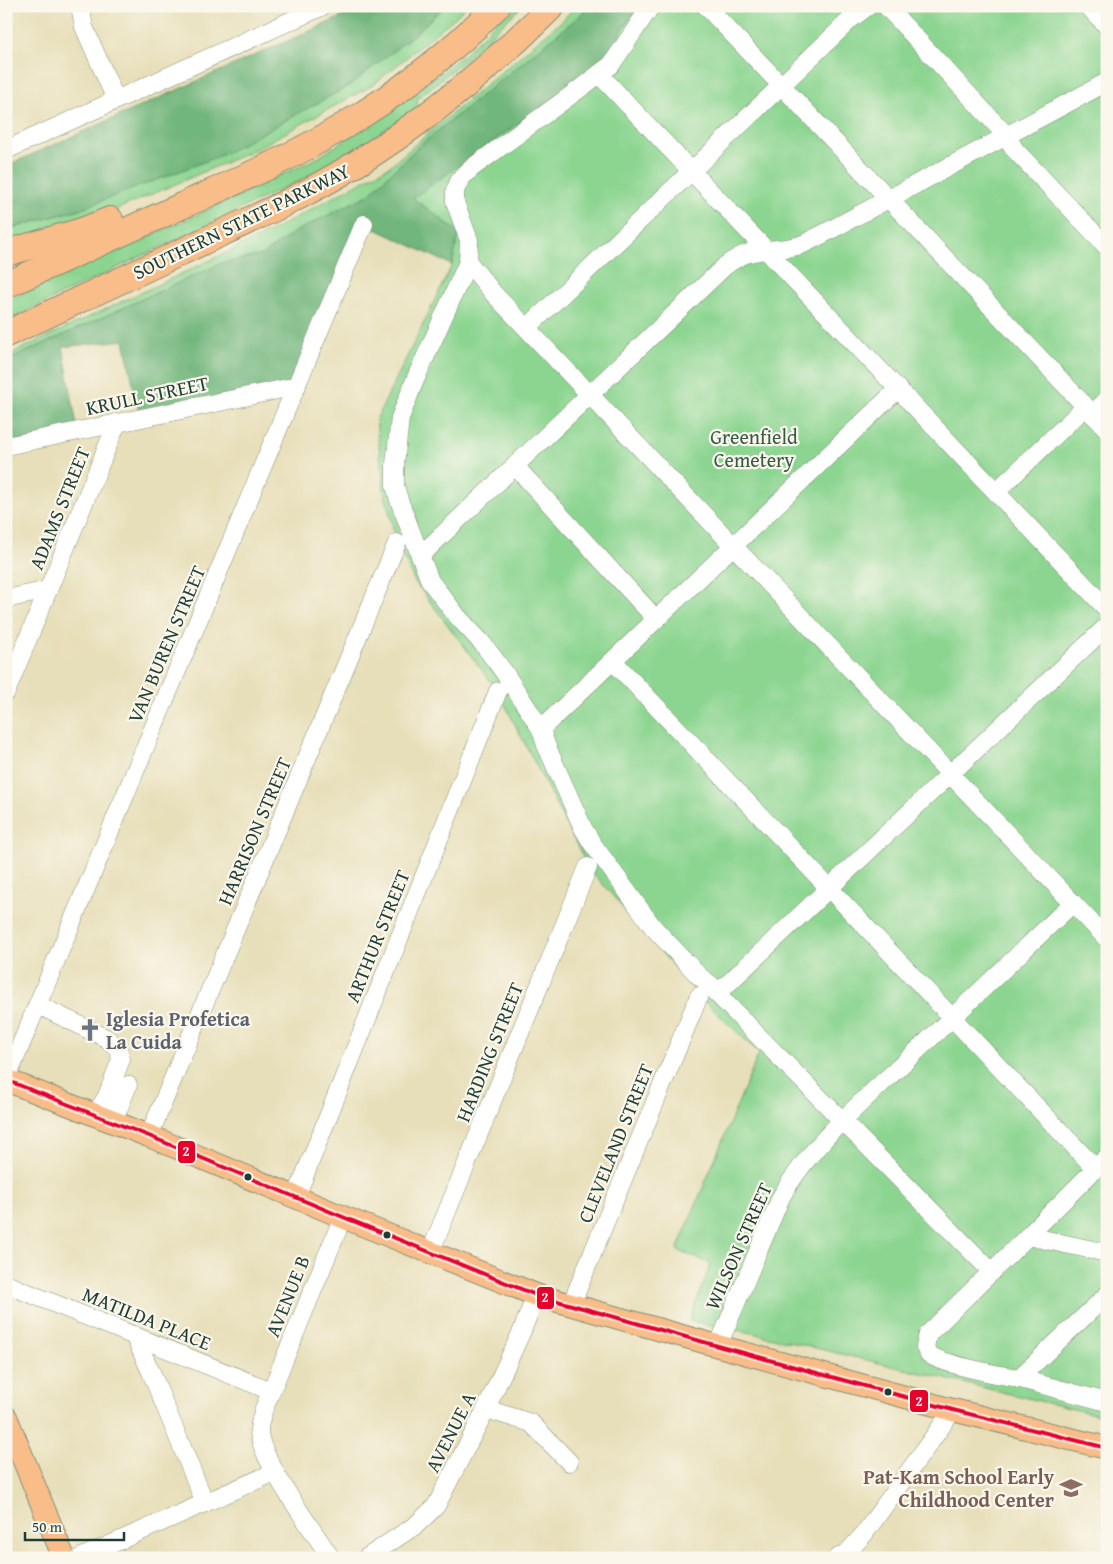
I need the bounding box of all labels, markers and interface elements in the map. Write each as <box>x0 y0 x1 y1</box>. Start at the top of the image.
street label: SOUTHERN STATE PARKWAY <box>128 156 354 286</box>
street label: KRULL STREET <box>83 368 211 422</box>
park label: Greenfield Cemetery <box>710 422 798 474</box>
street label: ADAMS STREET <box>21 442 97 574</box>
street label: VAN BUREN STREET <box>120 561 212 727</box>
street label: HARRISON STREET <box>210 753 298 909</box>
street label: ARTHUR STREET <box>337 865 417 1007</box>
street label: HARDING STREET <box>448 978 530 1126</box>
place label: Iglesia Profetica La Cuida <box>106 1004 251 1056</box>
church icon: Iglesia Profetica La Cuida <box>77 1017 103 1043</box>
street label: CLEVELAND STREET <box>570 1059 660 1227</box>
line badge: 2 <box>177 1140 196 1164</box>
text: 2 <box>182 1141 190 1161</box>
unlabelled marker <box>243 1172 253 1182</box>
street label: WILSON STREET <box>697 1178 779 1314</box>
unlabelled marker <box>382 1230 392 1240</box>
street label: AVENUE B <box>257 1251 317 1341</box>
street label: MATILDA PLACE <box>78 1279 216 1357</box>
line badge: 2 <box>536 1286 555 1310</box>
text: 2 <box>541 1287 549 1307</box>
street label: AVENUE A <box>417 1387 483 1477</box>
unlabelled marker <box>883 1387 893 1397</box>
line badge: 2 <box>909 1389 929 1413</box>
text: 2 <box>915 1391 923 1411</box>
place label: Pat-Kam School Early Childhood Center <box>863 1462 1055 1514</box>
school or university icon: Pat-Kam School Early Childhood Center <box>1058 1475 1084 1501</box>
scale bar <box>25 1509 124 1541</box>
text: 50 m <box>32 1516 63 1537</box>

